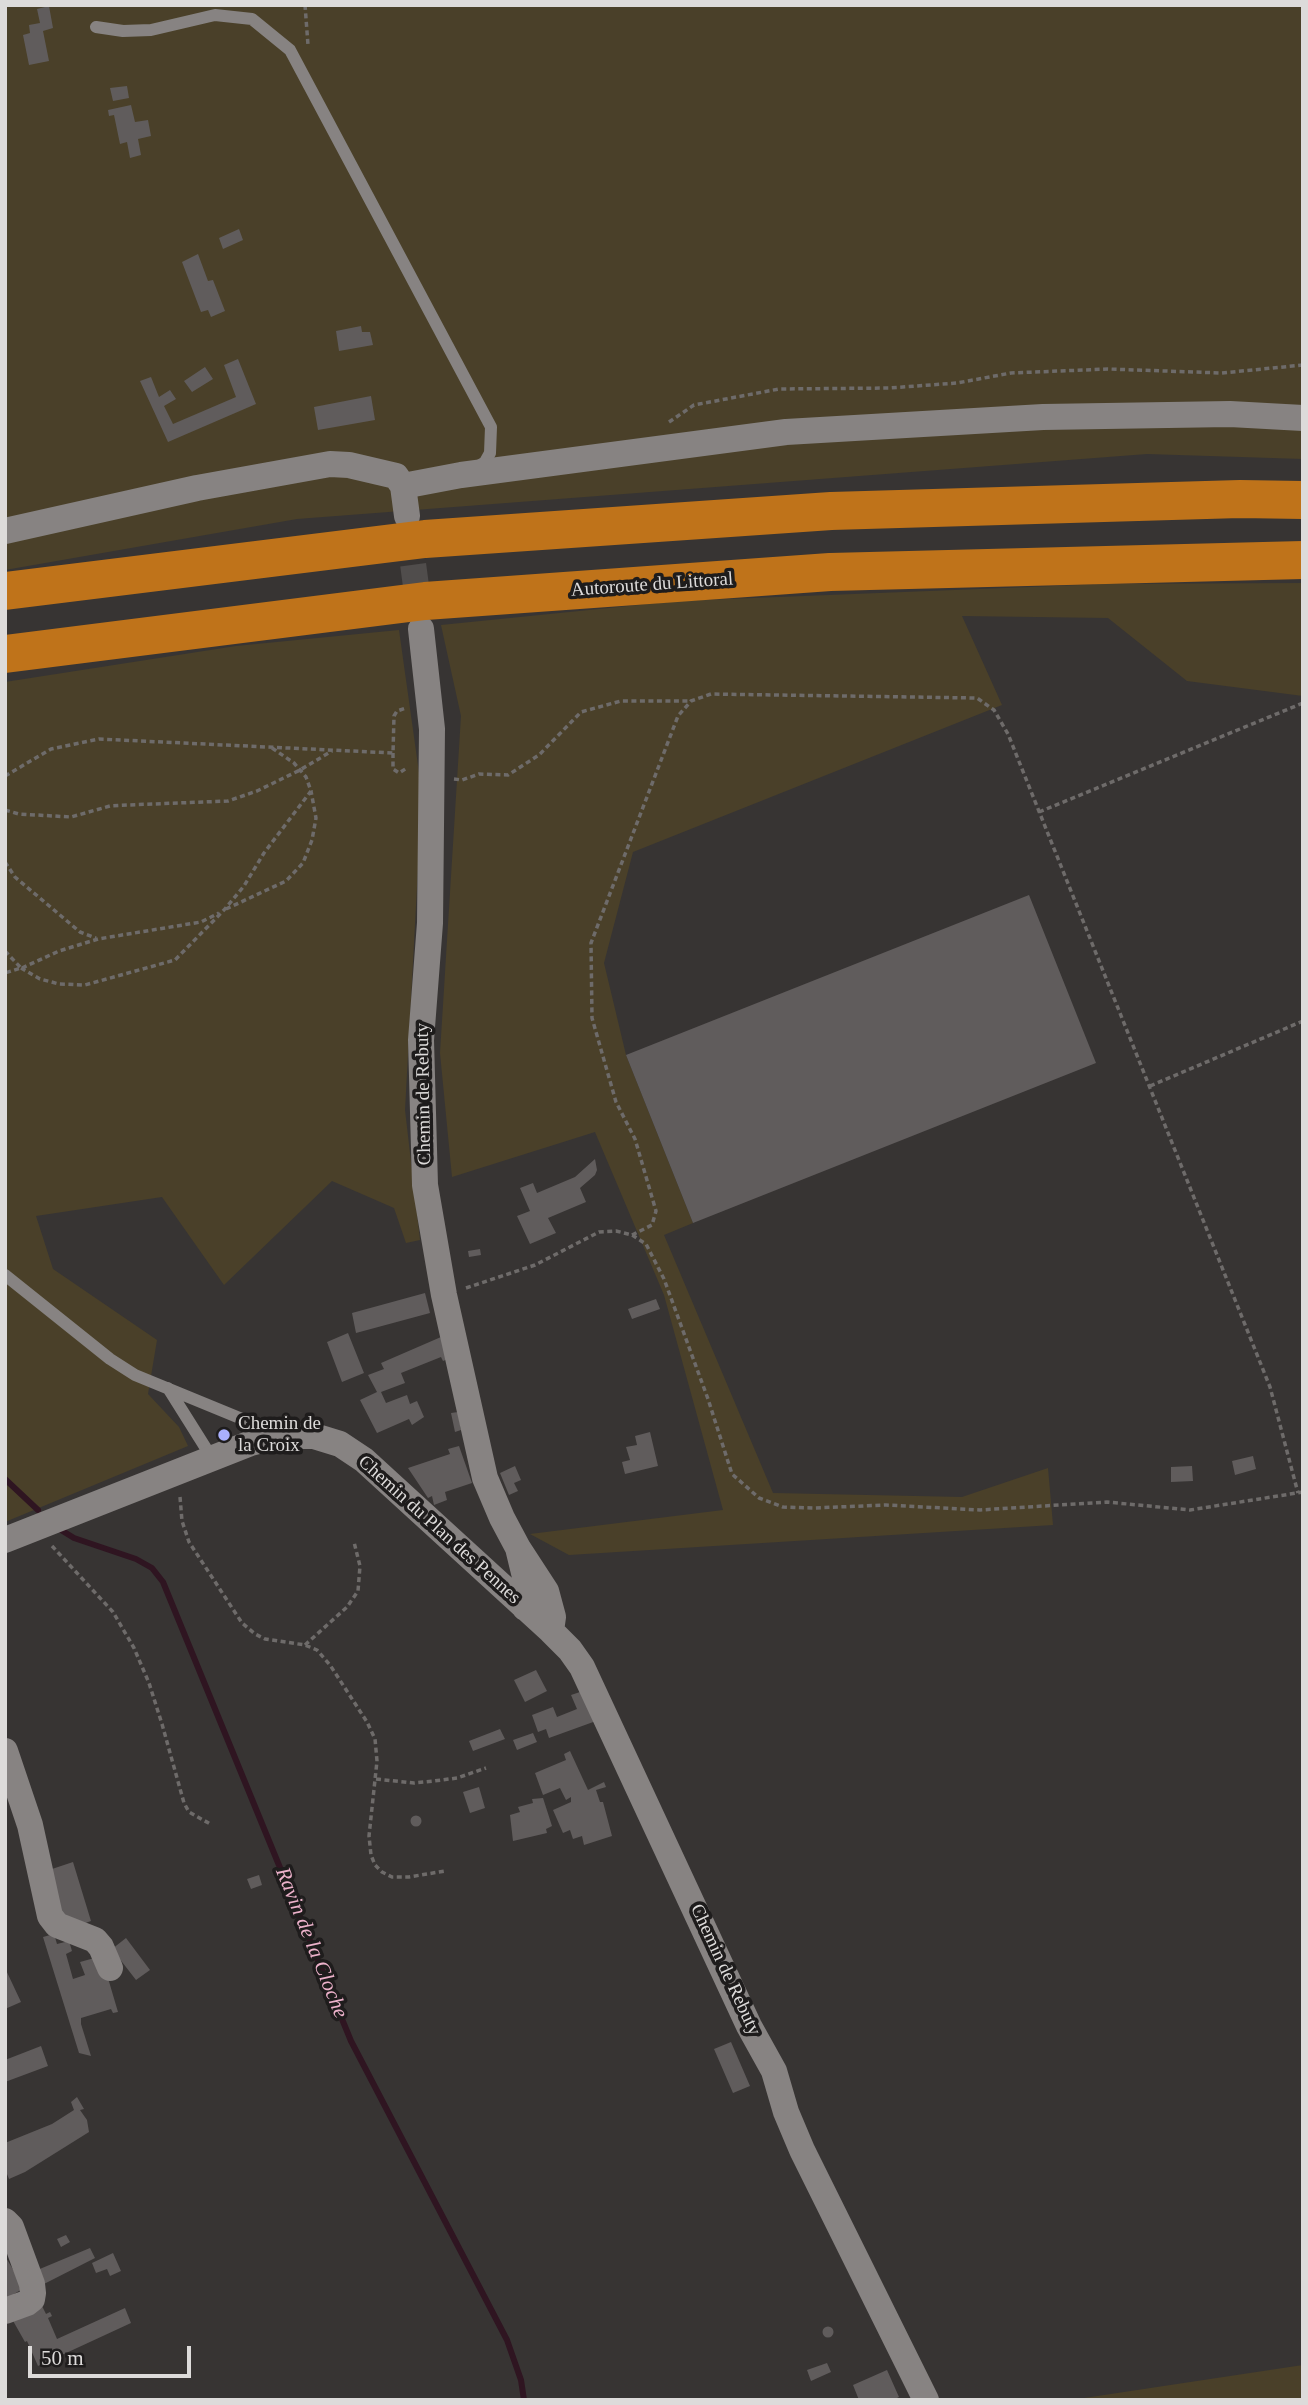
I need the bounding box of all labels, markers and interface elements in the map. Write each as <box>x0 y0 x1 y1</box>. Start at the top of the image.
street label: Autoroute du Littoral <box>570 568 734 602</box>
street label: Chemin de Rebuty <box>411 1023 437 1165</box>
place label: Chemin de la Croix <box>238 1413 321 1457</box>
marker: Chemin de la Croix <box>216 1427 232 1443</box>
street label: Chemin du Plan des Pennes <box>353 1451 525 1609</box>
water label: Ravin de la Cloche <box>269 1864 353 2022</box>
street label: Chemin de Rebuty <box>685 1901 765 2039</box>
scale bar <box>32 2332 194 2376</box>
text: 50 m <box>41 2346 84 2370</box>

